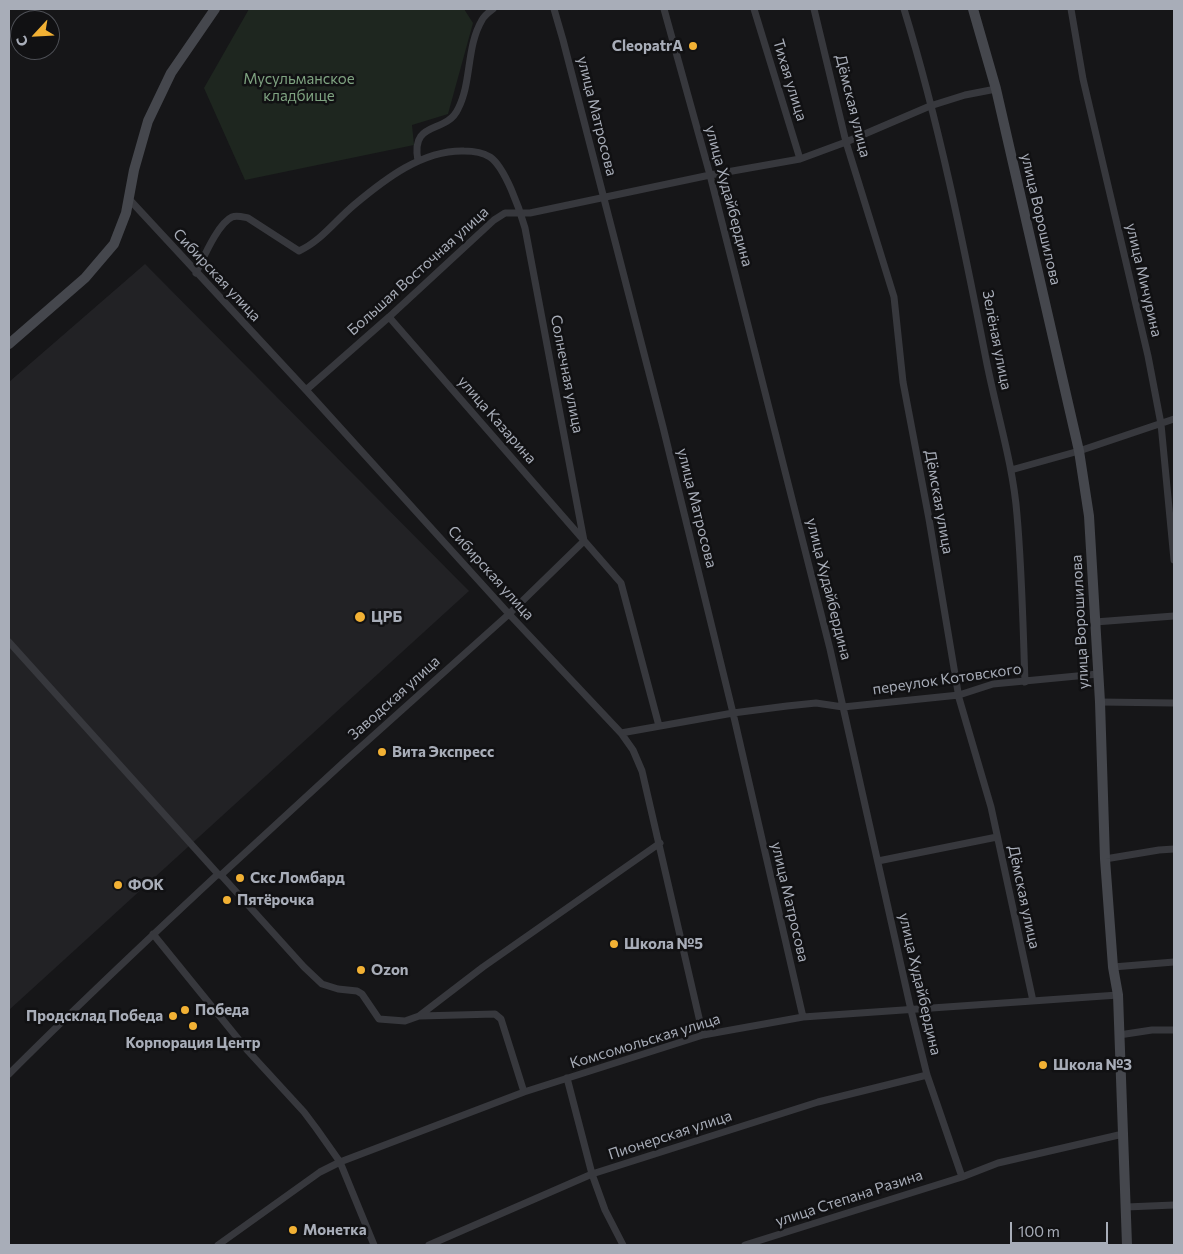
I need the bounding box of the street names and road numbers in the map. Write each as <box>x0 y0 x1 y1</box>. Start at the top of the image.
street label: Тихая улица <box>769 37 811 123</box>
street label: Дёмская улица <box>832 53 874 159</box>
street label: улица Матросова <box>573 54 621 178</box>
street label: улица Худайбердина <box>701 123 757 269</box>
street label: улица Ворошилова <box>1017 151 1065 287</box>
street label: Большая Восточная улица <box>344 203 492 339</box>
street label: улица Мичурина <box>1122 221 1166 339</box>
street label: Сибирская улица <box>169 225 265 325</box>
street label: Зелёная улица <box>979 289 1015 391</box>
street label: Солнечная улица <box>547 313 587 435</box>
street label: улица Казарина <box>454 372 540 468</box>
street label: улица Матросова <box>673 446 721 570</box>
street label: Дёмская улица <box>921 449 957 555</box>
street label: улица Худайбердина <box>803 516 855 662</box>
street label: Сибирская улица <box>444 522 538 624</box>
street label: улица Ворошилова <box>1067 554 1093 690</box>
street label: Заводская улица <box>345 652 443 744</box>
street label: переулок Котовского <box>871 660 1023 698</box>
street label: улица Матросова <box>767 840 813 964</box>
street label: Дёмская улица <box>1004 844 1044 950</box>
street label: улица Худайбердина <box>895 911 945 1057</box>
street label: Комсомольская улица <box>568 1010 722 1072</box>
street label: Пионерская улица <box>606 1107 734 1163</box>
street label: улица Степана Разина <box>773 1166 925 1230</box>

